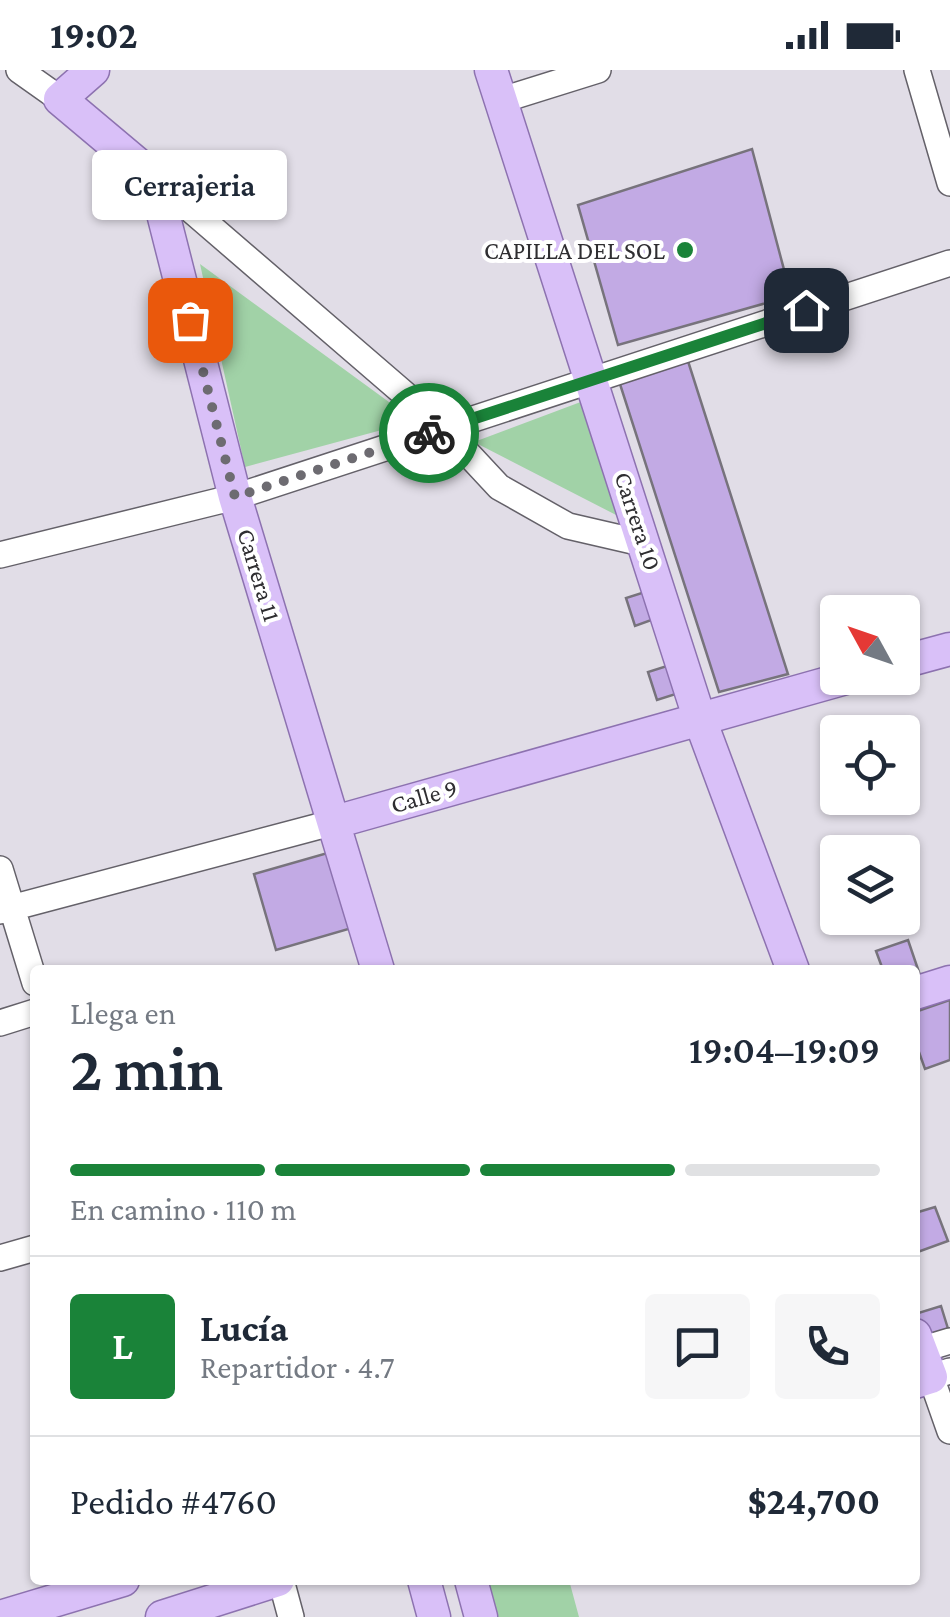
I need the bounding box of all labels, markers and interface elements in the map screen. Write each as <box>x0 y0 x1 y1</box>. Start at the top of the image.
text: 19:02 <box>50 14 138 56</box>
callout: Cerrajeria <box>92 150 288 220</box>
text: Cerrajeria <box>123 167 256 203</box>
place label: CAPILLA DEL SOL <box>484 237 666 264</box>
marker: CAPILLA DEL SOL <box>674 239 696 261</box>
pin <box>764 268 849 353</box>
pin <box>148 278 233 363</box>
icon: home <box>779 283 834 338</box>
icon: bag <box>163 293 218 348</box>
courier <box>379 383 479 483</box>
icon: bike <box>402 406 457 461</box>
street label: Carrera 10 <box>609 469 667 573</box>
street label: Carrera 11 <box>232 525 286 625</box>
north arrow <box>820 595 920 695</box>
map controls <box>820 595 920 935</box>
button: locate <box>820 715 920 815</box>
street label: Calle 9 <box>388 774 460 818</box>
button: layers <box>820 835 920 935</box>
text: Llega en <box>70 995 176 1031</box>
text: 19:04–19:09 <box>689 1029 880 1071</box>
text: 2 min <box>70 1032 223 1104</box>
text: En camino · 110 m <box>70 1191 297 1227</box>
button: chat <box>645 1294 750 1399</box>
button: phone <box>775 1294 880 1399</box>
text: Lucía <box>200 1307 288 1349</box>
text: L <box>112 1325 133 1367</box>
text: Repartidor · 4.7 <box>200 1349 395 1385</box>
text: Pedido #4760 <box>70 1480 277 1522</box>
text: $24,700 <box>747 1480 880 1522</box>

